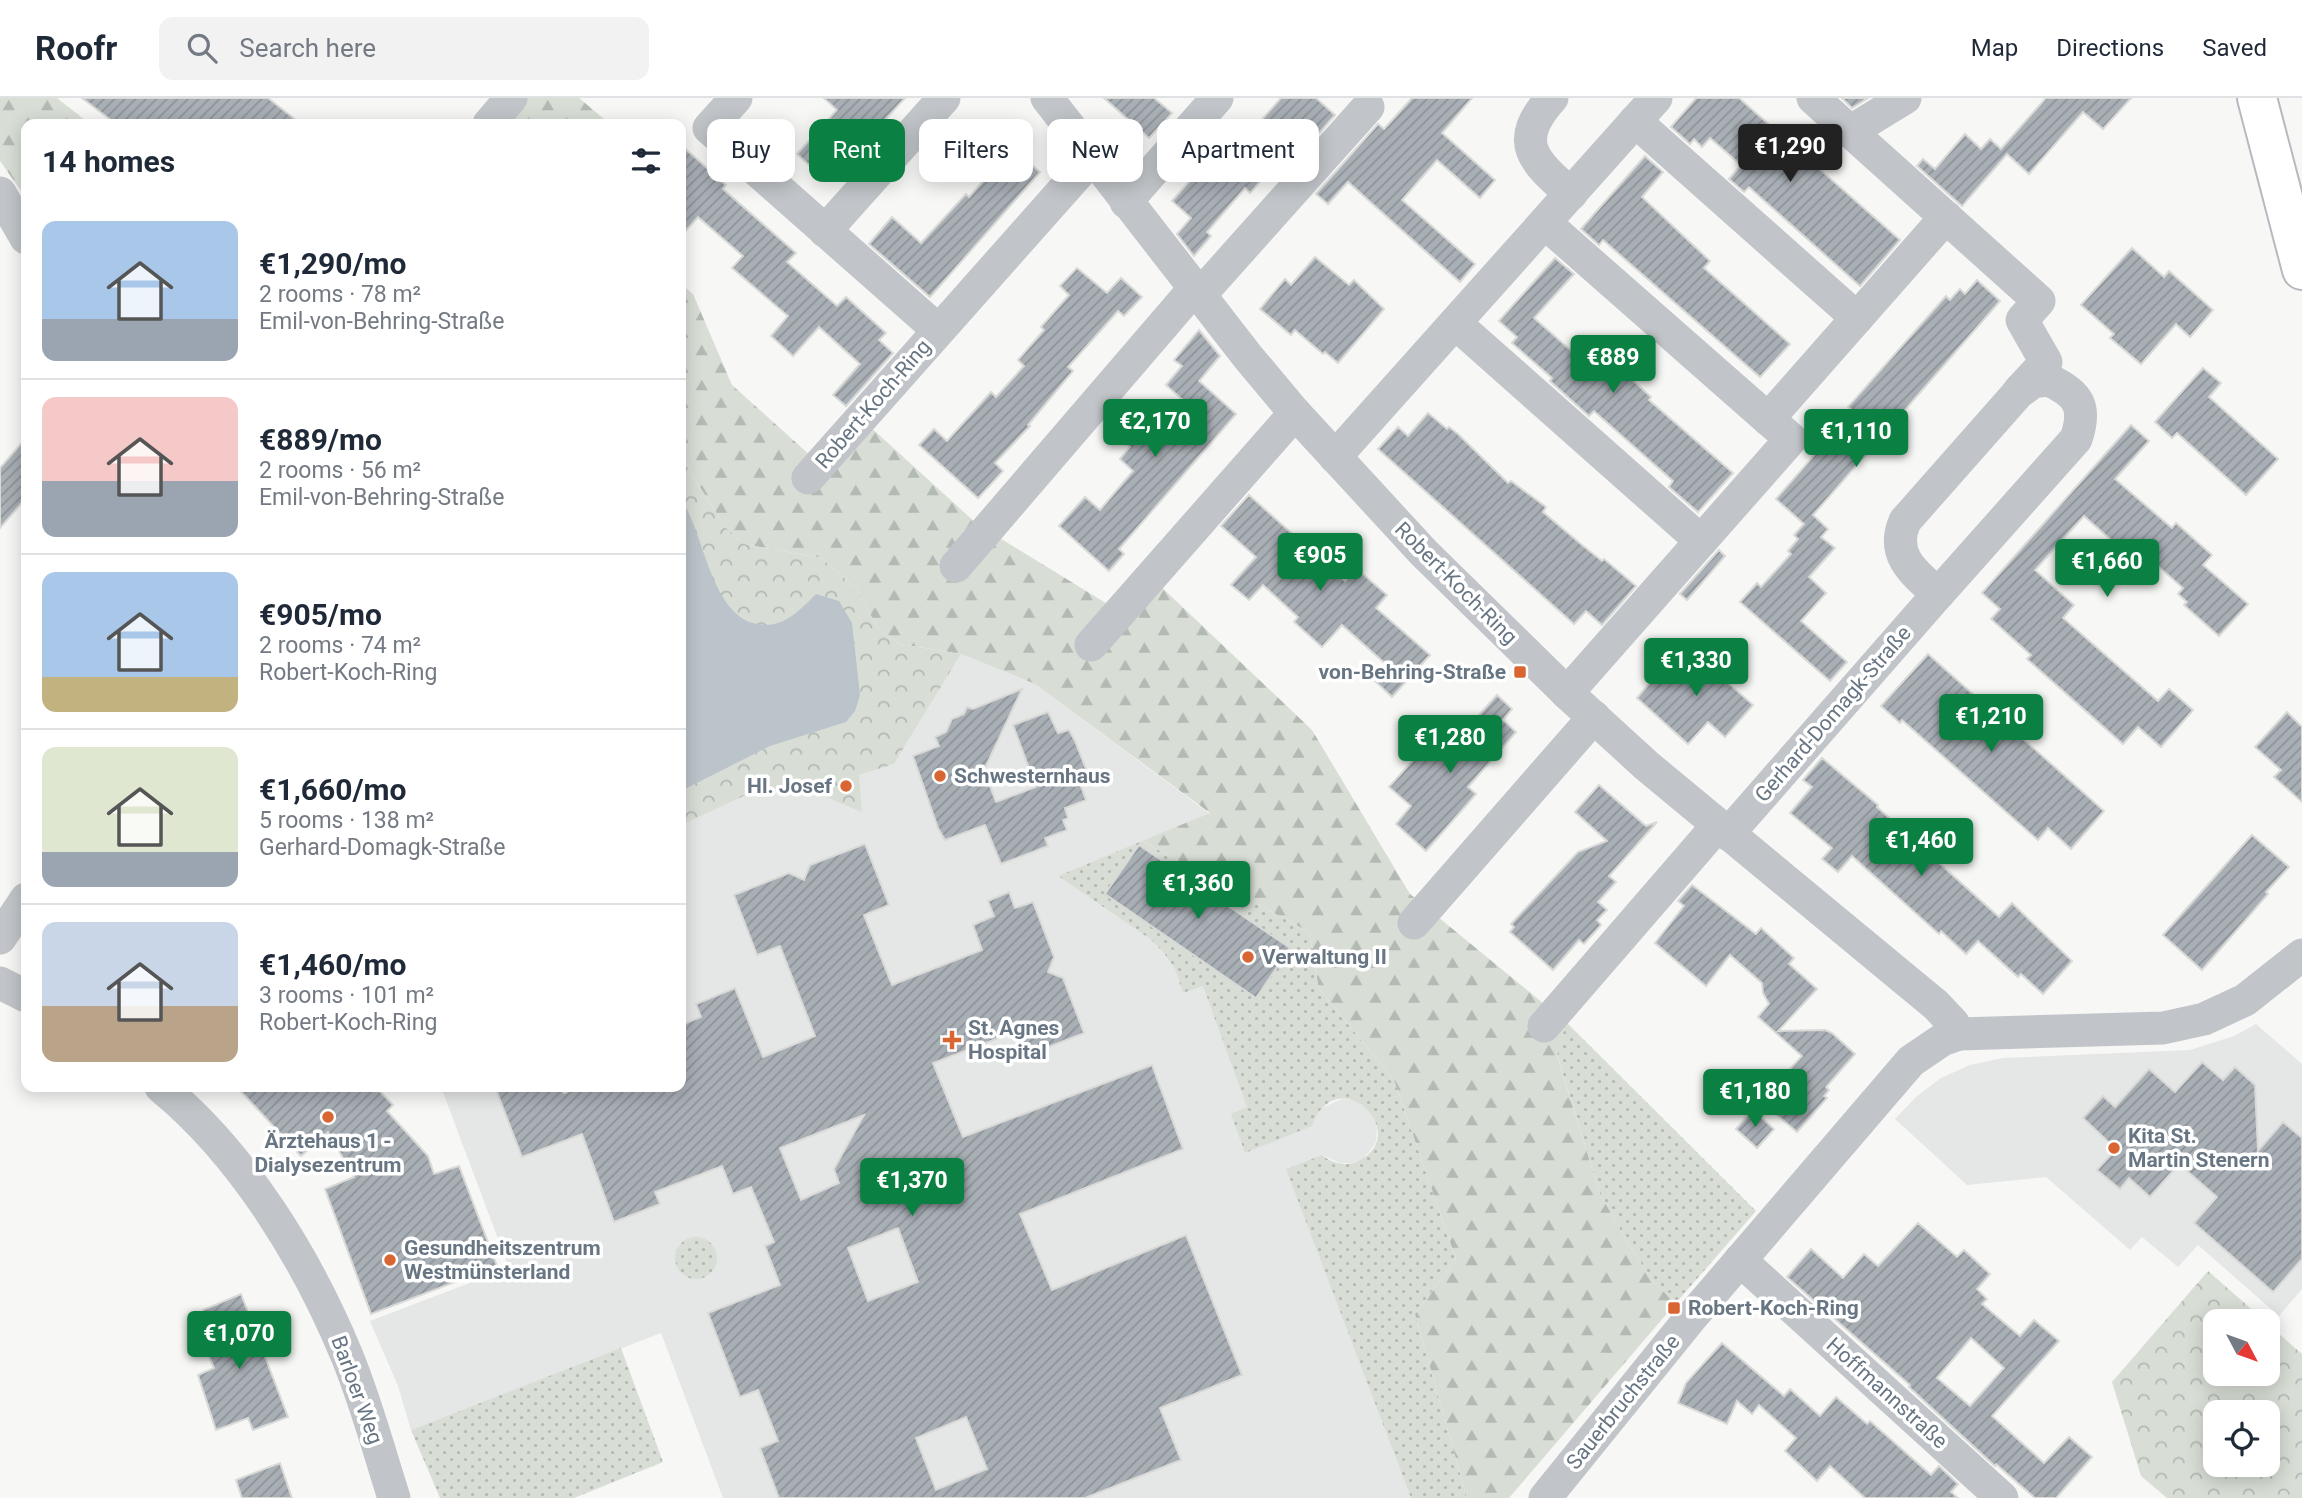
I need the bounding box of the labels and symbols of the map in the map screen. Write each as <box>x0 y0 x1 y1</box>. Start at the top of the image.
pin: €1,290 <box>1733 125 1847 184</box>
street label: Robert-Koch-Ring <box>811 335 935 473</box>
pin: €889 <box>1572 336 1654 395</box>
pin: €2,170 <box>1098 400 1212 459</box>
pin: €1,110 <box>1799 410 1913 469</box>
street label: Robert-Koch-Ring <box>1390 517 1522 649</box>
pin: €905 <box>1279 533 1361 593</box>
pin: €1,660 <box>2050 540 2164 599</box>
street label: Gerhard-Domagk-Straße <box>1750 621 1916 807</box>
pin: €1,330 <box>1639 638 1753 698</box>
place label: von-Behring-Straße <box>1319 660 1506 684</box>
marker: von-Behring-Straße <box>1512 664 1528 680</box>
pin: €1,210 <box>1934 694 2048 754</box>
pin: €1,280 <box>1393 716 1507 775</box>
place label: Schwesternhaus <box>954 764 1111 788</box>
marker: Schwesternhaus <box>932 768 948 784</box>
place label: Hl. Josef <box>747 774 832 798</box>
marker: Hl. Josef <box>838 778 854 794</box>
pin: €1,460 <box>1864 818 1978 878</box>
pin: €1,360 <box>1141 862 1255 921</box>
place label: Verwaltung II <box>1262 945 1387 969</box>
marker: Verwaltung II <box>1240 949 1256 965</box>
place label: St. Agnes Hospital <box>968 1016 1060 1064</box>
marker: St. Agnes Hospital <box>942 1030 962 1050</box>
pin: €1,180 <box>1698 1070 1812 1129</box>
marker: Ärztehaus 1 - Dialysezentrum <box>320 1109 336 1125</box>
place label: Kita St. Martin Stenern <box>2128 1124 2269 1172</box>
place label: Ärztehaus 1 - Dialysezentrum <box>254 1129 402 1177</box>
marker: Kita St. Martin Stenern <box>2106 1140 2122 1156</box>
pin: €1,370 <box>855 1158 969 1218</box>
place label: Gesundheitszentrum Westmünsterland <box>404 1236 601 1284</box>
marker: Gesundheitszentrum Westmünsterland <box>382 1252 398 1268</box>
place label: Robert-Koch-Ring <box>1688 1296 1859 1320</box>
marker: Robert-Koch-Ring <box>1666 1300 1682 1316</box>
north arrow <box>2203 1309 2280 1386</box>
pin: €1,070 <box>182 1312 296 1371</box>
street label: Sauerbruchstraße <box>1561 1330 1685 1474</box>
street label: Barloer Weg <box>326 1333 388 1447</box>
street label: Hoffmannstraße <box>1822 1333 1952 1453</box>

